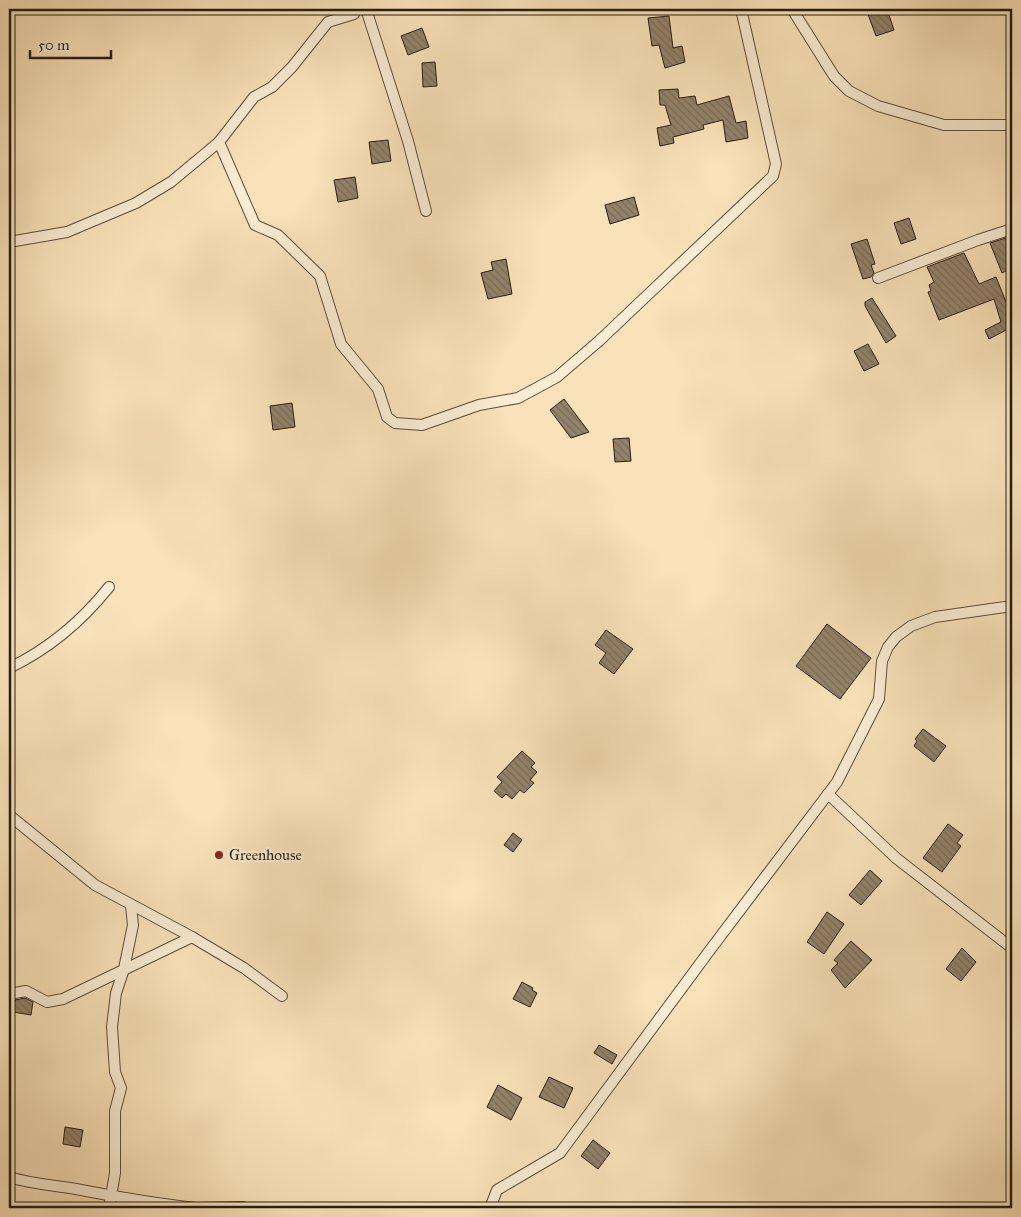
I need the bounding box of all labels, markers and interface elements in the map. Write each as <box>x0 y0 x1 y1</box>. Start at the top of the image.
scale bar <box>30 28 111 60</box>
text: 50 m <box>38 36 70 54</box>
place label: Greenhouse <box>229 846 302 864</box>
marker: Greenhouse <box>213 849 225 861</box>

